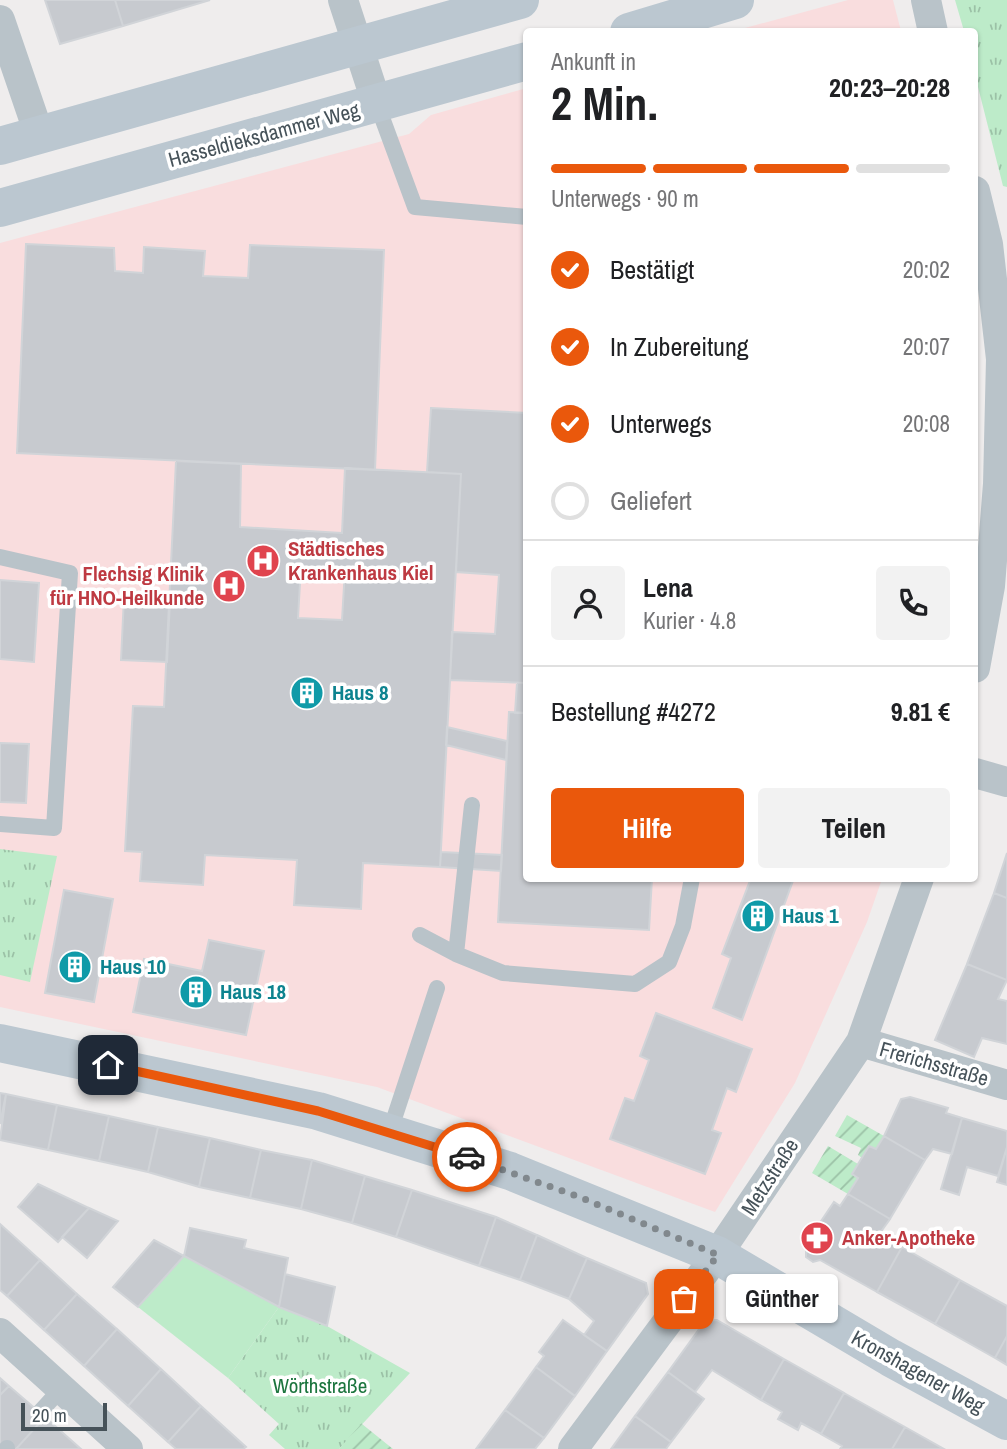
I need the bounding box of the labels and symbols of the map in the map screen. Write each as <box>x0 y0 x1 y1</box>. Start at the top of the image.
street label: Hasseldieksdammer Weg <box>165 95 363 174</box>
place label: Städtisches Krankenhaus Kiel <box>288 534 433 587</box>
hospital icon: Städtisches Krankenhaus Kiel <box>244 542 282 580</box>
place label: Flechsig Klinik für HNO-Heilkunde <box>50 559 204 612</box>
hospital icon: Flechsig Klinik für HNO-Heilkunde <box>210 567 248 605</box>
building icon: Haus 8 <box>288 674 326 712</box>
place label: Haus 8 <box>332 678 388 707</box>
building icon: Haus 1 <box>739 897 777 935</box>
place label: Haus 1 <box>782 901 839 930</box>
building icon: Haus 10 <box>56 948 94 986</box>
place label: Haus 10 <box>100 952 166 981</box>
building icon: Haus 18 <box>177 973 215 1011</box>
place label: Haus 18 <box>220 977 286 1006</box>
street label: Frerichsstraße <box>876 1034 992 1093</box>
pin <box>78 1035 138 1095</box>
courier <box>432 1122 502 1192</box>
street label: Metzstraße <box>734 1133 805 1221</box>
pharmacy icon: Anker-Apotheke <box>798 1219 836 1257</box>
place label: Anker-Apotheke <box>842 1223 975 1252</box>
pin <box>654 1269 714 1329</box>
callout: Günther <box>726 1274 838 1324</box>
street label: Kronshagener Weg <box>846 1323 990 1420</box>
park label: Wörthstraße <box>273 1371 367 1400</box>
scale bar <box>21 1400 107 1432</box>

